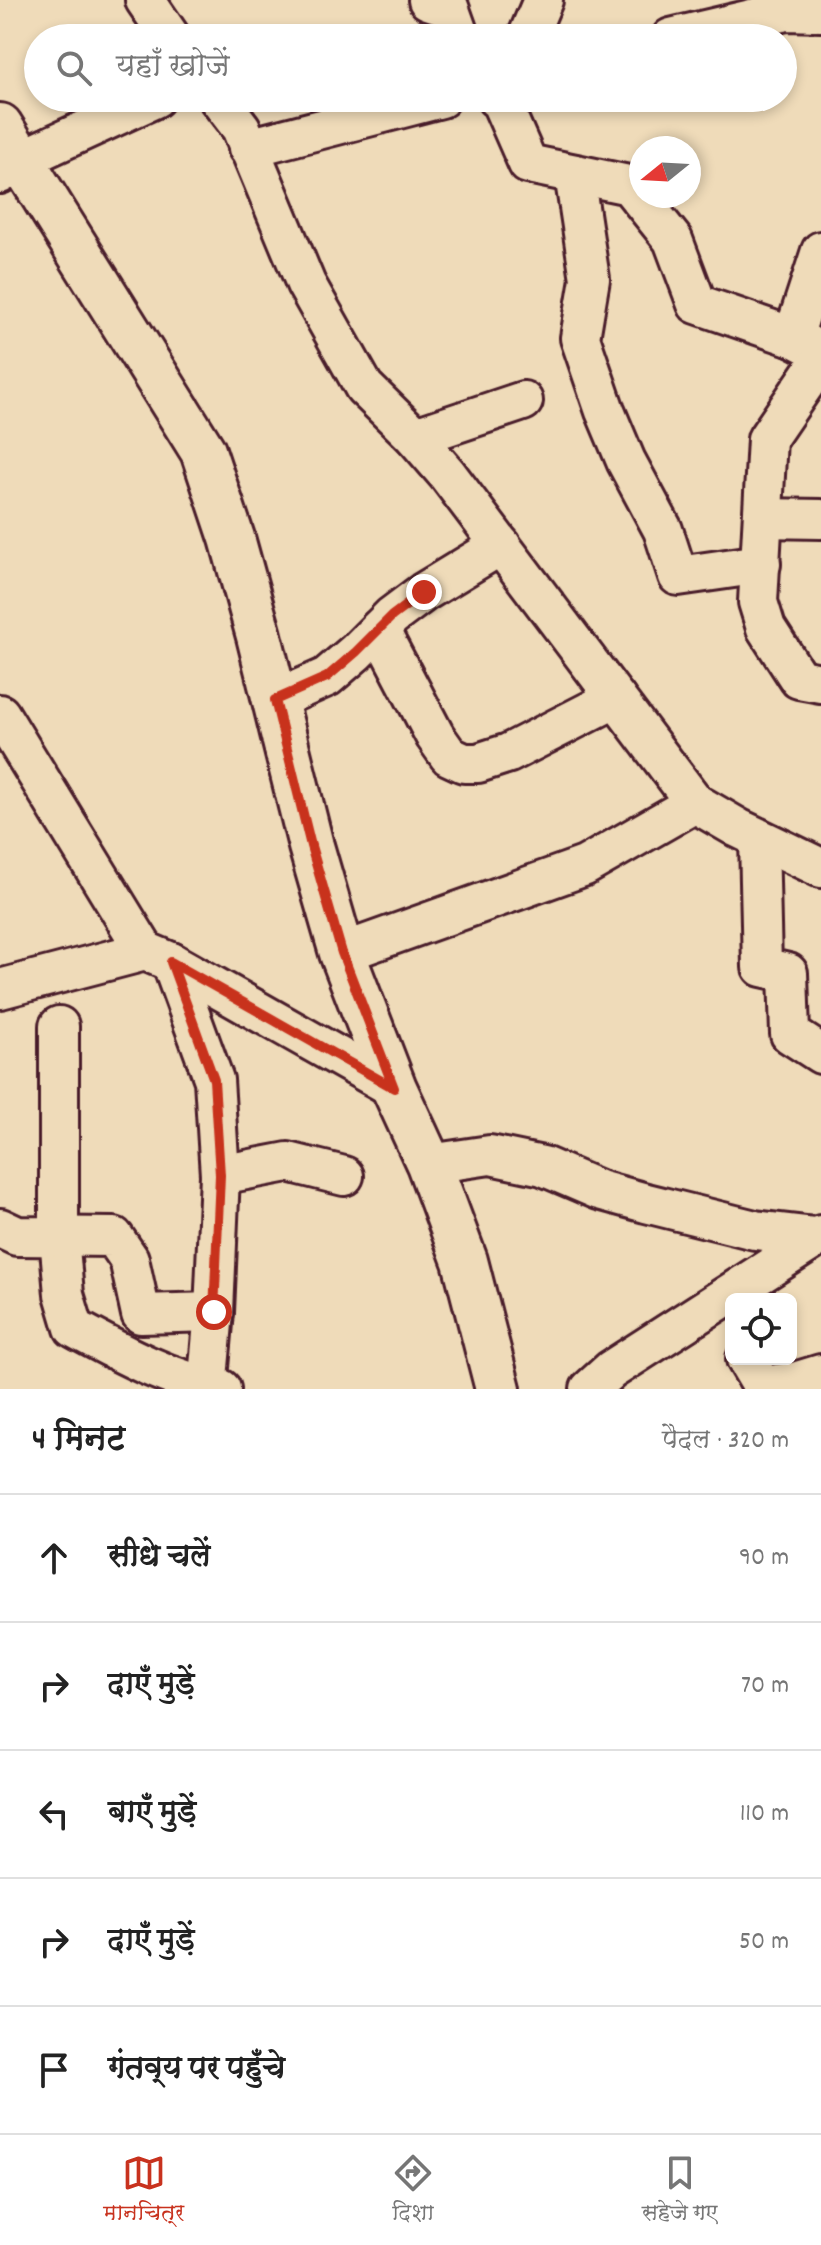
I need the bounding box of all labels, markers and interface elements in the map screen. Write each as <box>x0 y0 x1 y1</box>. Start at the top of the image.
search box <box>24 24 797 112</box>
icon: search <box>52 46 96 90</box>
text: यहाँ खोजें <box>116 47 230 90</box>
north arrow <box>629 136 701 208</box>
route end <box>406 574 442 610</box>
map controls <box>725 1293 797 1365</box>
button: locate <box>725 1293 797 1365</box>
route start <box>196 1294 232 1330</box>
text: 4 मिनट <box>32 1417 125 1466</box>
text: पैदल · 320 m <box>662 1423 789 1460</box>
icon: ahead <box>32 1536 76 1580</box>
text: सीधे चलें <box>108 1537 211 1580</box>
text: 90 m <box>739 1540 789 1577</box>
icon: right <box>32 1664 76 1708</box>
text: दाएँ मुड़ें <box>108 1665 195 1708</box>
text: 70 m <box>741 1668 789 1705</box>
icon: left <box>32 1792 76 1836</box>
text: बाएँ मुड़ें <box>108 1793 196 1836</box>
text: 110 m <box>740 1796 789 1833</box>
icon: right <box>32 1920 76 1964</box>
text: दाएँ मुड़ें <box>108 1921 195 1964</box>
text: 50 m <box>739 1924 789 1961</box>
icon: arrive <box>32 2048 76 2092</box>
text: गंतव्य पर पहुँचे <box>108 2049 285 2092</box>
tab: मानचित्र <box>103 2151 184 2230</box>
tab: दिशा <box>391 2151 435 2230</box>
tab: सहेजे गए <box>642 2151 718 2230</box>

